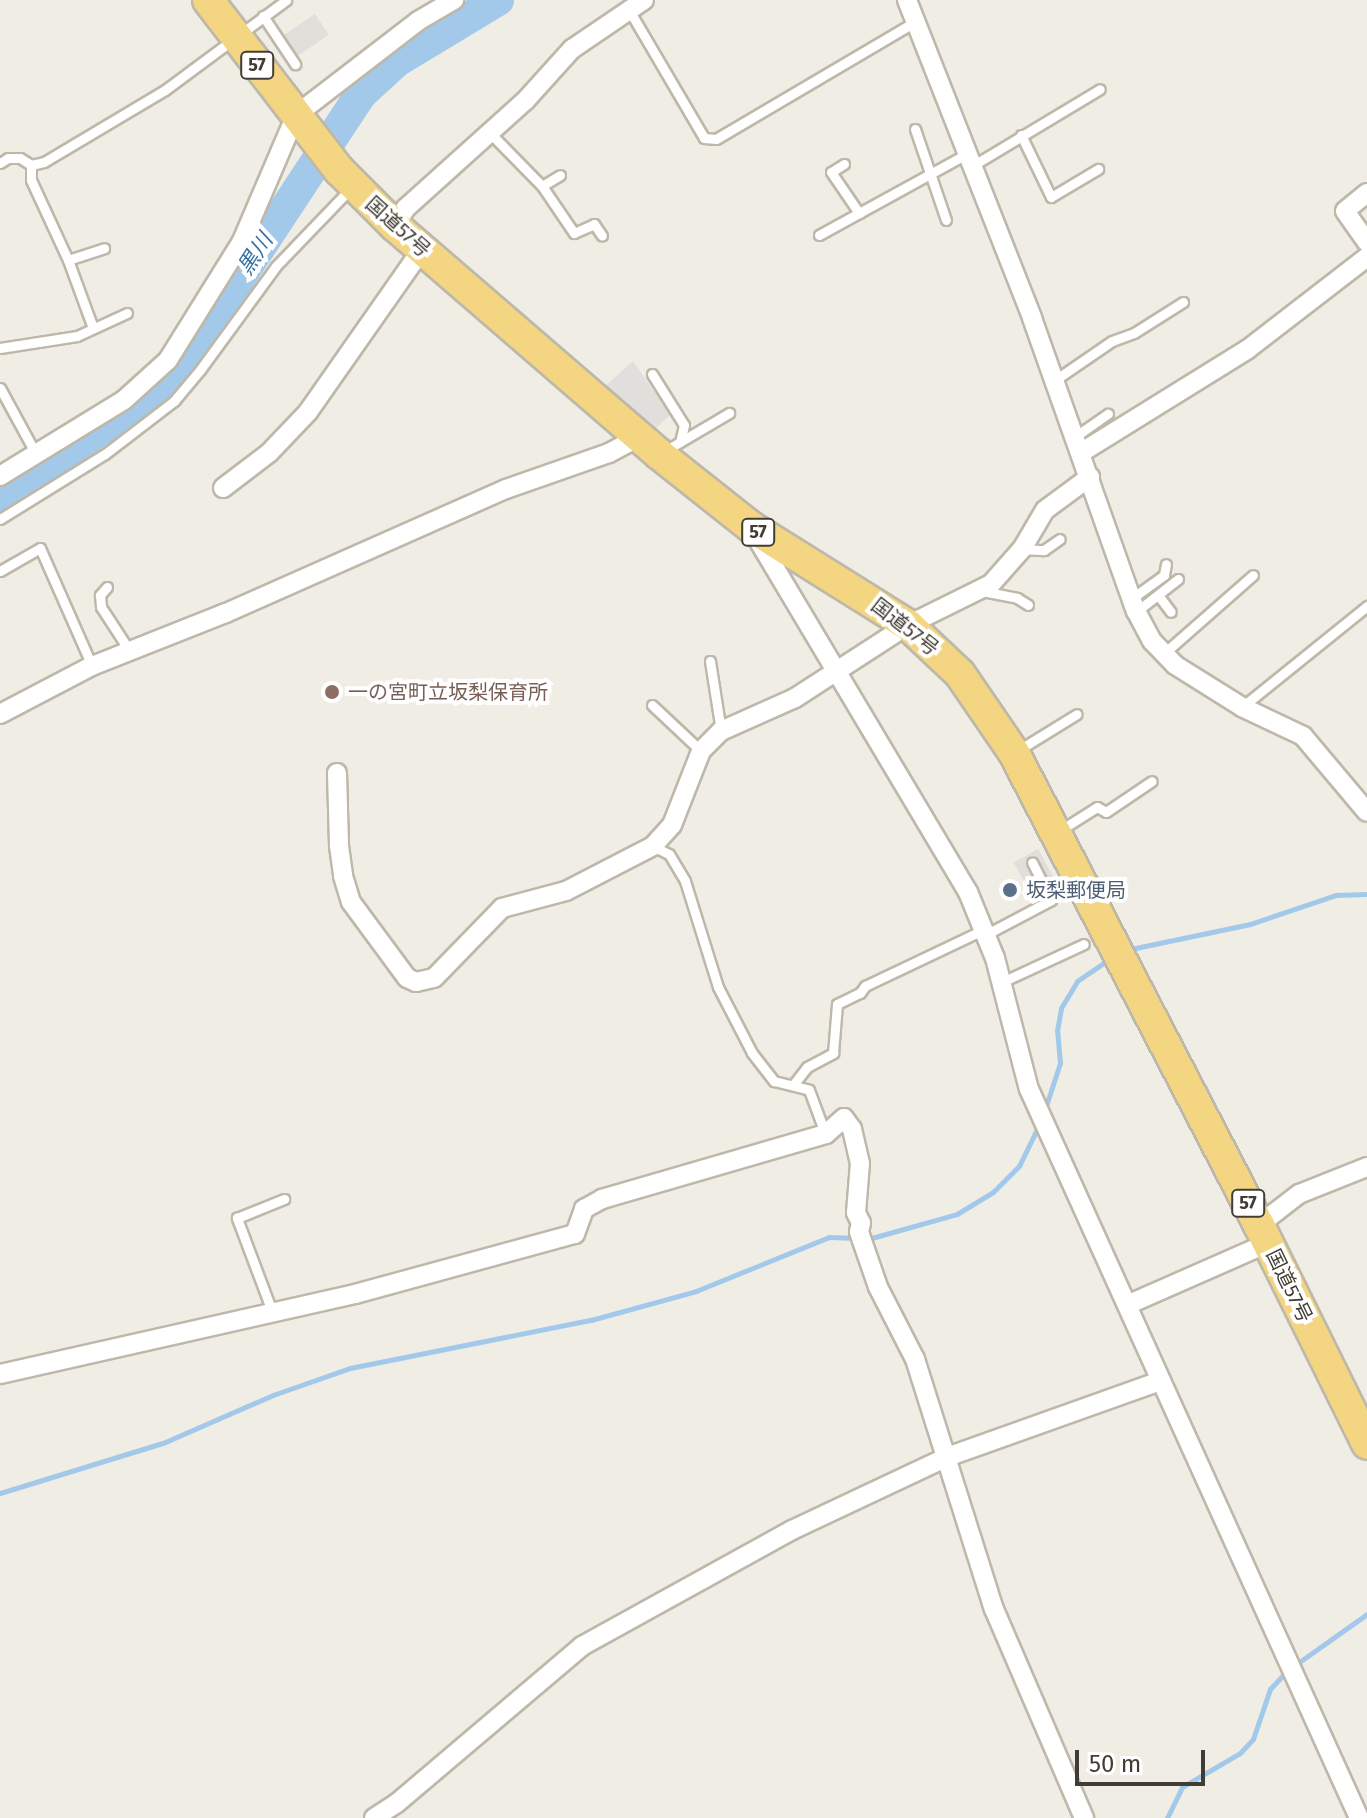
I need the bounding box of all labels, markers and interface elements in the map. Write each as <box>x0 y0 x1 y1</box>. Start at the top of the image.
road number: 57 <box>239 51 275 79</box>
street label: 国道57号 <box>361 192 435 262</box>
water label: 黒川 <box>232 228 278 280</box>
road number: 57 <box>740 518 776 546</box>
street label: 国道57号 <box>867 593 943 661</box>
place label: 一の宮町立坂梨保育所 <box>348 680 548 704</box>
marker: 一の宮町立坂梨保育所 <box>323 683 341 701</box>
place label: 坂梨郵便局 <box>1026 878 1126 902</box>
marker: 坂梨郵便局 <box>1001 881 1019 899</box>
road number: 57 <box>1230 1189 1266 1217</box>
street label: 国道57号 <box>1261 1245 1317 1327</box>
scale bar <box>1079 1734 1209 1784</box>
text: 50 m <box>1089 1750 1141 1778</box>

